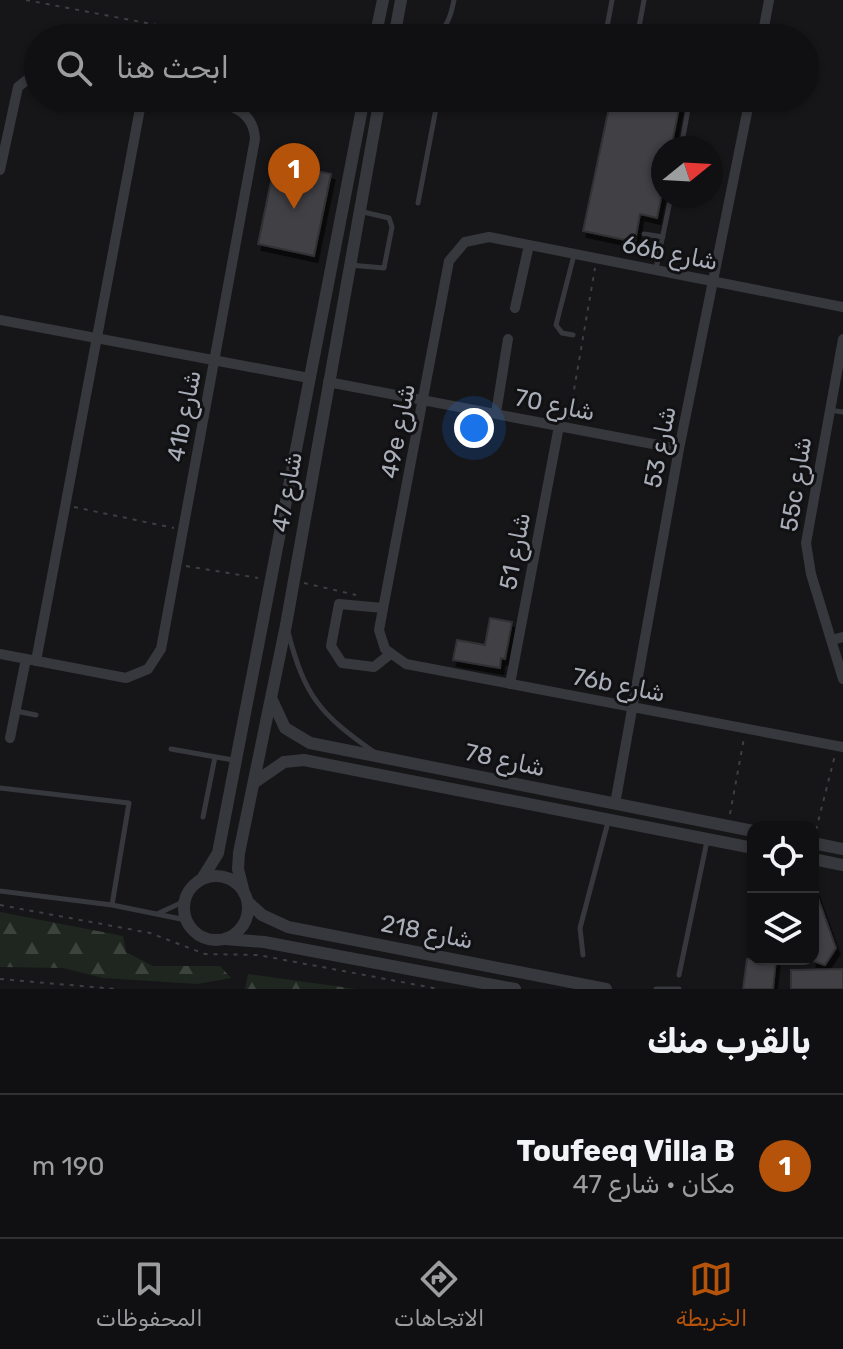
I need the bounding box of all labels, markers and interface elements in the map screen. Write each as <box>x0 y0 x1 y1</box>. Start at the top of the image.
search box <box>24 24 819 112</box>
icon: search <box>52 46 96 90</box>
text: ابحث هنا <box>116 50 229 86</box>
north arrow <box>651 136 723 208</box>
pin: 1 <box>268 143 320 209</box>
street label: 66b شارع <box>619 230 720 278</box>
street label: 41b شارع <box>161 368 209 465</box>
street label: 49e شارع <box>375 381 423 481</box>
street label: شارع 70 <box>512 384 598 428</box>
street label: شارع 53 <box>638 404 684 490</box>
your location <box>454 408 494 448</box>
street label: 55c شارع <box>775 435 819 534</box>
street label: شارع 47 <box>266 450 310 535</box>
street label: شارع 51 <box>494 510 538 592</box>
street label: 76b شارع <box>570 662 668 710</box>
street label: شارع 78 <box>462 738 548 784</box>
map controls <box>747 821 819 965</box>
button: locate <box>747 821 819 893</box>
button: layers <box>747 893 819 965</box>
street label: شارع 218 <box>378 909 475 957</box>
text: بالقرب منك <box>647 1021 811 1062</box>
text: Toufeeq Villa B <box>516 1133 735 1169</box>
text: 190 m <box>32 1151 105 1182</box>
text: 1 <box>779 1151 791 1182</box>
text: مكان · شارع 47 <box>572 1169 735 1200</box>
tab: المحفوظات <box>96 1257 203 1332</box>
tab: الاتجاهات <box>394 1257 484 1332</box>
tab: الخريطة <box>676 1257 747 1332</box>

